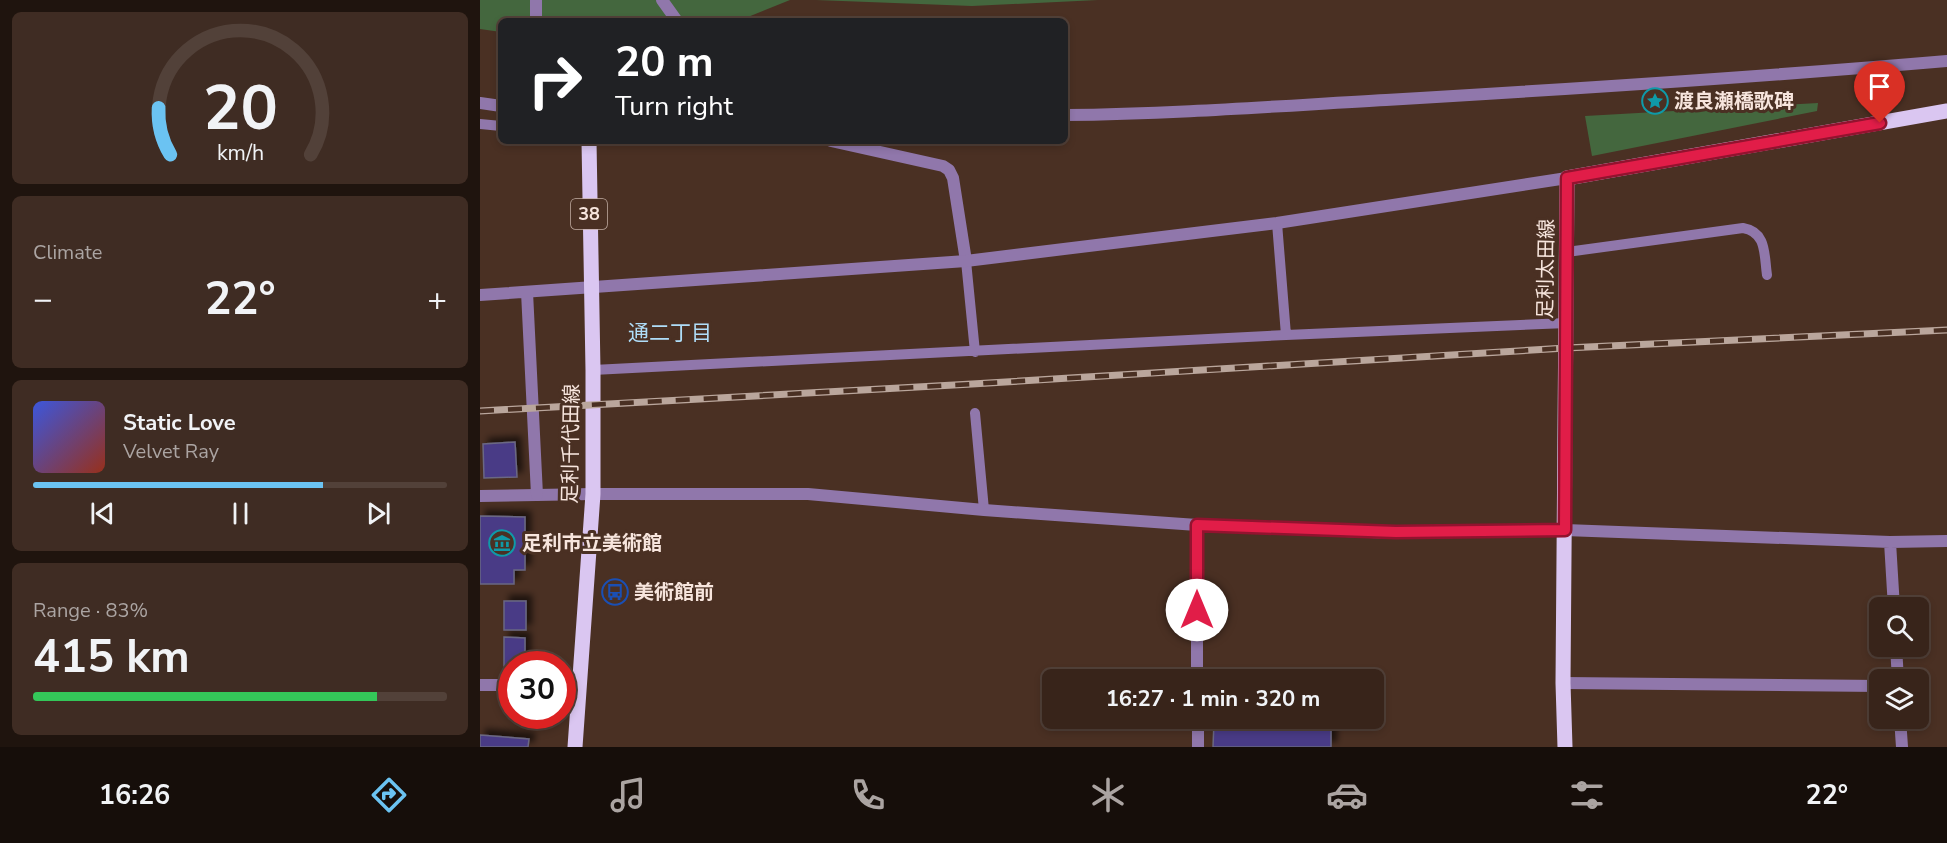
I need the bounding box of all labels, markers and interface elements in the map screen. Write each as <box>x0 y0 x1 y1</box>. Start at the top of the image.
text: 20 m <box>615 34 714 91</box>
icon: right <box>516 42 594 120</box>
pin <box>1854 61 1905 123</box>
text: 20 <box>203 66 277 151</box>
icon: arrive <box>1863 70 1896 103</box>
place icon: 渡良瀬橋歌碑 <box>1640 86 1670 116</box>
text: Turn right <box>615 88 733 125</box>
place label: 渡良瀬橋歌碑 <box>1674 88 1794 115</box>
text: km/h <box>216 138 264 168</box>
road number: 38 <box>571 199 607 229</box>
street label: 足利太田線 <box>1532 219 1560 319</box>
text: Climate <box>33 239 102 266</box>
text: 22° <box>204 269 276 330</box>
text: − <box>33 277 53 322</box>
text: + <box>427 277 447 322</box>
district label: 通二丁目 <box>628 319 712 347</box>
street label: 足利千代田線 <box>556 384 586 504</box>
text: Static Love <box>123 408 236 438</box>
text: Velvet Ray <box>123 438 219 465</box>
icon: previous <box>86 497 119 530</box>
icon: pause <box>224 497 257 530</box>
icon: next <box>362 497 395 530</box>
museum icon: 足利市立美術館 <box>487 528 517 558</box>
place label: 足利市立美術館 <box>522 530 662 557</box>
bus stop icon: 美術館前 <box>600 577 630 607</box>
position arrow <box>1165 578 1229 642</box>
place label: 美術館前 <box>634 579 714 606</box>
text: Range · 83% <box>33 597 148 624</box>
map controls <box>1869 597 1929 729</box>
button: search <box>1869 597 1929 657</box>
text: 415 km <box>33 627 190 688</box>
speed limit sign: 30 <box>498 651 576 729</box>
button: layers <box>1869 669 1929 729</box>
text: 16:27 · 1 min · 320 m <box>1106 684 1320 714</box>
icon: directions <box>368 774 410 816</box>
icon: music <box>607 774 649 816</box>
icon: phone <box>847 774 889 816</box>
icon: climate <box>1087 774 1129 816</box>
icon: car <box>1326 774 1368 816</box>
icon: filters <box>1566 774 1608 816</box>
text: 16:26 <box>99 777 170 814</box>
text: 22° <box>1805 777 1848 814</box>

